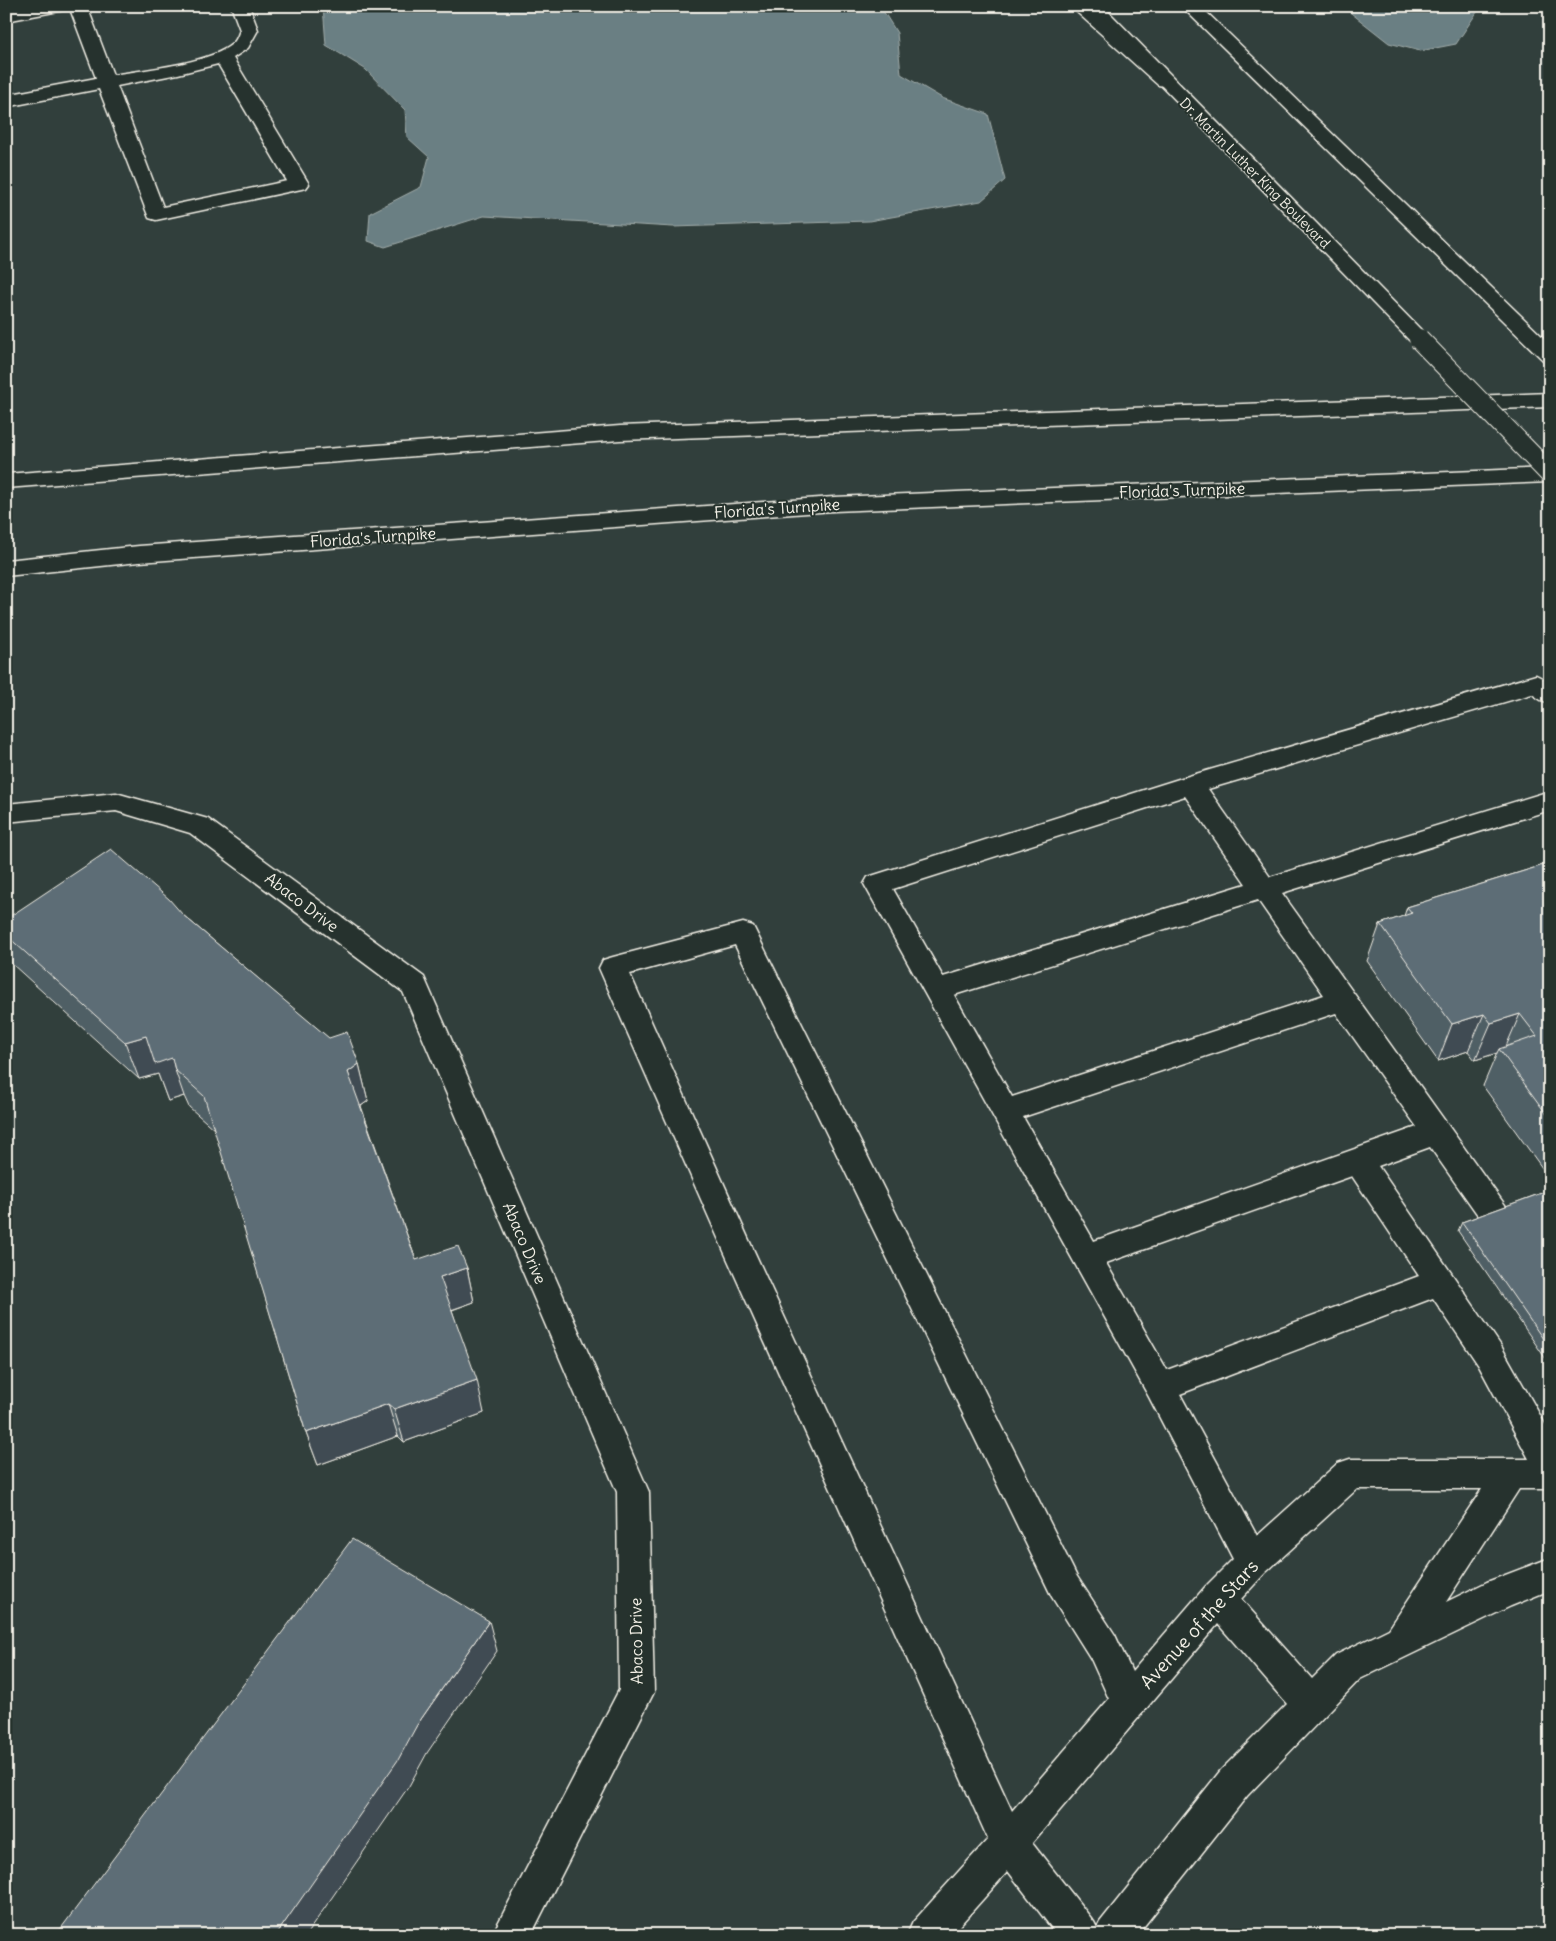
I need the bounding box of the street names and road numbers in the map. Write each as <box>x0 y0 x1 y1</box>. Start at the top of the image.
street label: Dr. Martin Luther King Boulevard <box>1176 94 1334 252</box>
street label: Florida's Turnpike <box>1119 478 1245 502</box>
street label: Florida's Turnpike <box>713 494 841 522</box>
street label: Florida's Turnpike <box>309 523 437 551</box>
street label: Abaco Drive <box>261 868 343 936</box>
street label: Abaco Drive <box>499 1199 551 1287</box>
street label: Avenue of the Stars <box>1135 1554 1263 1694</box>
street label: Abaco Drive <box>625 1597 647 1685</box>

